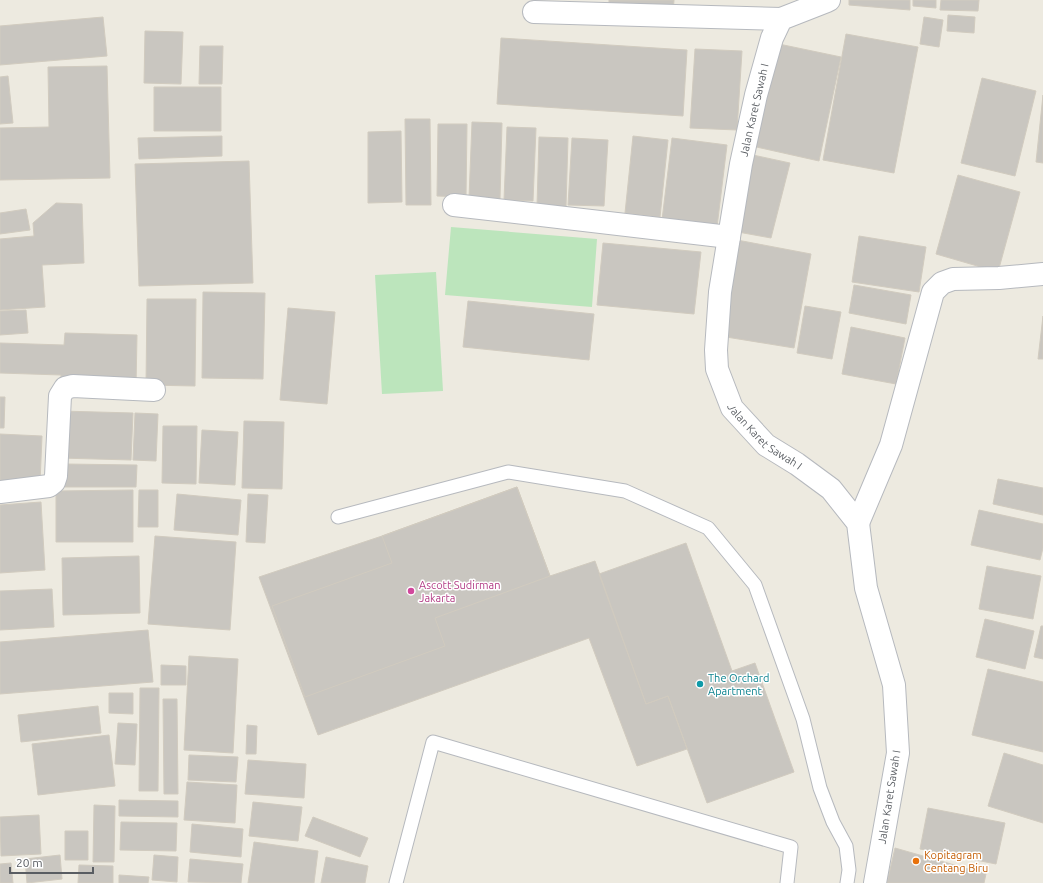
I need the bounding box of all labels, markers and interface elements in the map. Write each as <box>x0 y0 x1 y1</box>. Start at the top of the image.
street label: Jalan Karet Sawah I <box>737 62 771 158</box>
street label: Jalan Karet Sawah I <box>725 402 804 472</box>
place label: Ascott Sudirman Jakarta <box>419 579 501 604</box>
marker: Ascott Sudirman Jakarta <box>406 586 416 596</box>
place label: The Orchard Apartment <box>708 672 769 697</box>
marker: The Orchard Apartment <box>695 679 705 689</box>
street label: Jalan Karet Sawah I <box>876 749 902 845</box>
scale bar <box>10 849 93 875</box>
place label: Kopitagram Centang Biru <box>924 849 988 874</box>
text: 20 m <box>16 856 43 869</box>
marker: Kopitagram Centang Biru <box>911 856 921 866</box>

